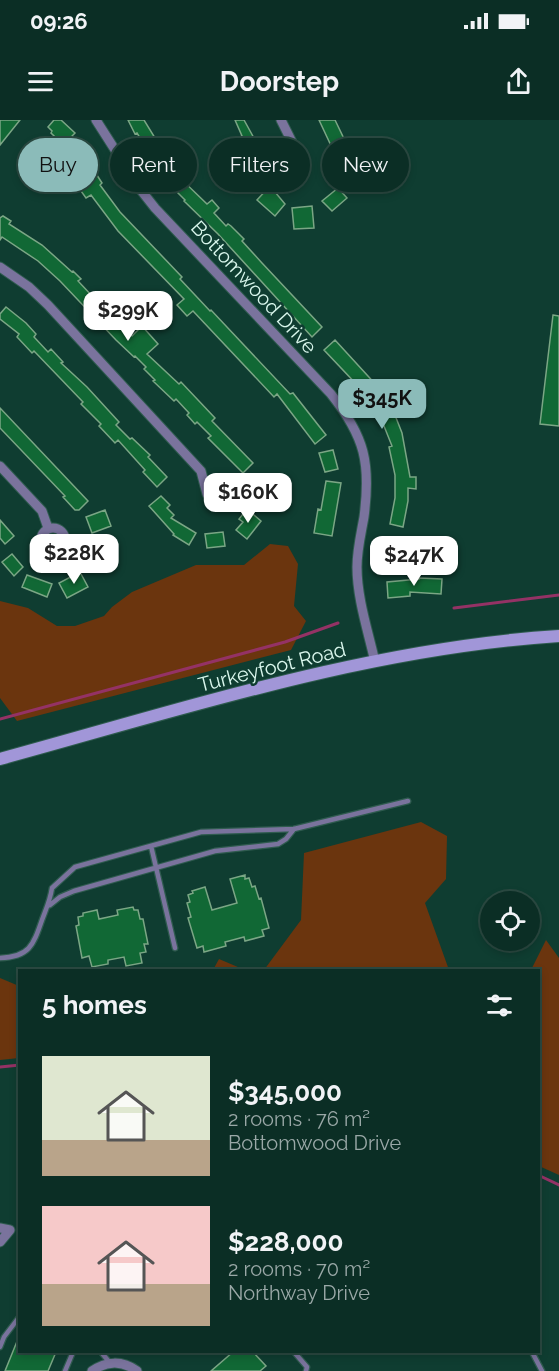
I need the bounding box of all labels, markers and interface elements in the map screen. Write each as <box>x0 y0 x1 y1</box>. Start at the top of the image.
text: 09:26 <box>30 8 88 34</box>
icon: menu <box>24 65 57 98</box>
icon: share <box>502 65 535 98</box>
text: Doorstep <box>220 66 339 97</box>
chip: Buy <box>18 138 98 192</box>
chip: Rent <box>110 138 197 192</box>
chip: Filters <box>209 138 310 192</box>
chip: New <box>322 138 409 192</box>
street label: Bottomwood Drive <box>186 215 322 359</box>
pin: $299K <box>86 291 170 342</box>
text: $299K <box>98 298 158 322</box>
pin: $345K <box>340 379 424 430</box>
text: $345K <box>352 386 412 410</box>
pin: $160K <box>206 473 290 524</box>
text: $160K <box>218 480 278 504</box>
pin: $228K <box>32 534 116 585</box>
pin: $247K <box>372 536 456 587</box>
text: $228K <box>44 541 104 565</box>
text: $247K <box>384 543 444 567</box>
street label: Turkeyfoot Road <box>196 637 348 697</box>
map controls <box>480 891 540 951</box>
button: locate <box>480 891 540 951</box>
icon: filters <box>483 989 516 1022</box>
text: 5 homes <box>42 990 147 1020</box>
text: $345,000 <box>228 1077 342 1107</box>
icon: home <box>90 1080 162 1152</box>
text: 2 rooms · 76 m² <box>228 1107 370 1131</box>
text: Bottomwood Drive <box>228 1131 401 1155</box>
text: $228,000 <box>228 1227 343 1257</box>
icon: home <box>90 1230 162 1302</box>
text: 2 rooms · 70 m² <box>228 1257 370 1281</box>
text: Northway Drive <box>228 1281 370 1305</box>

